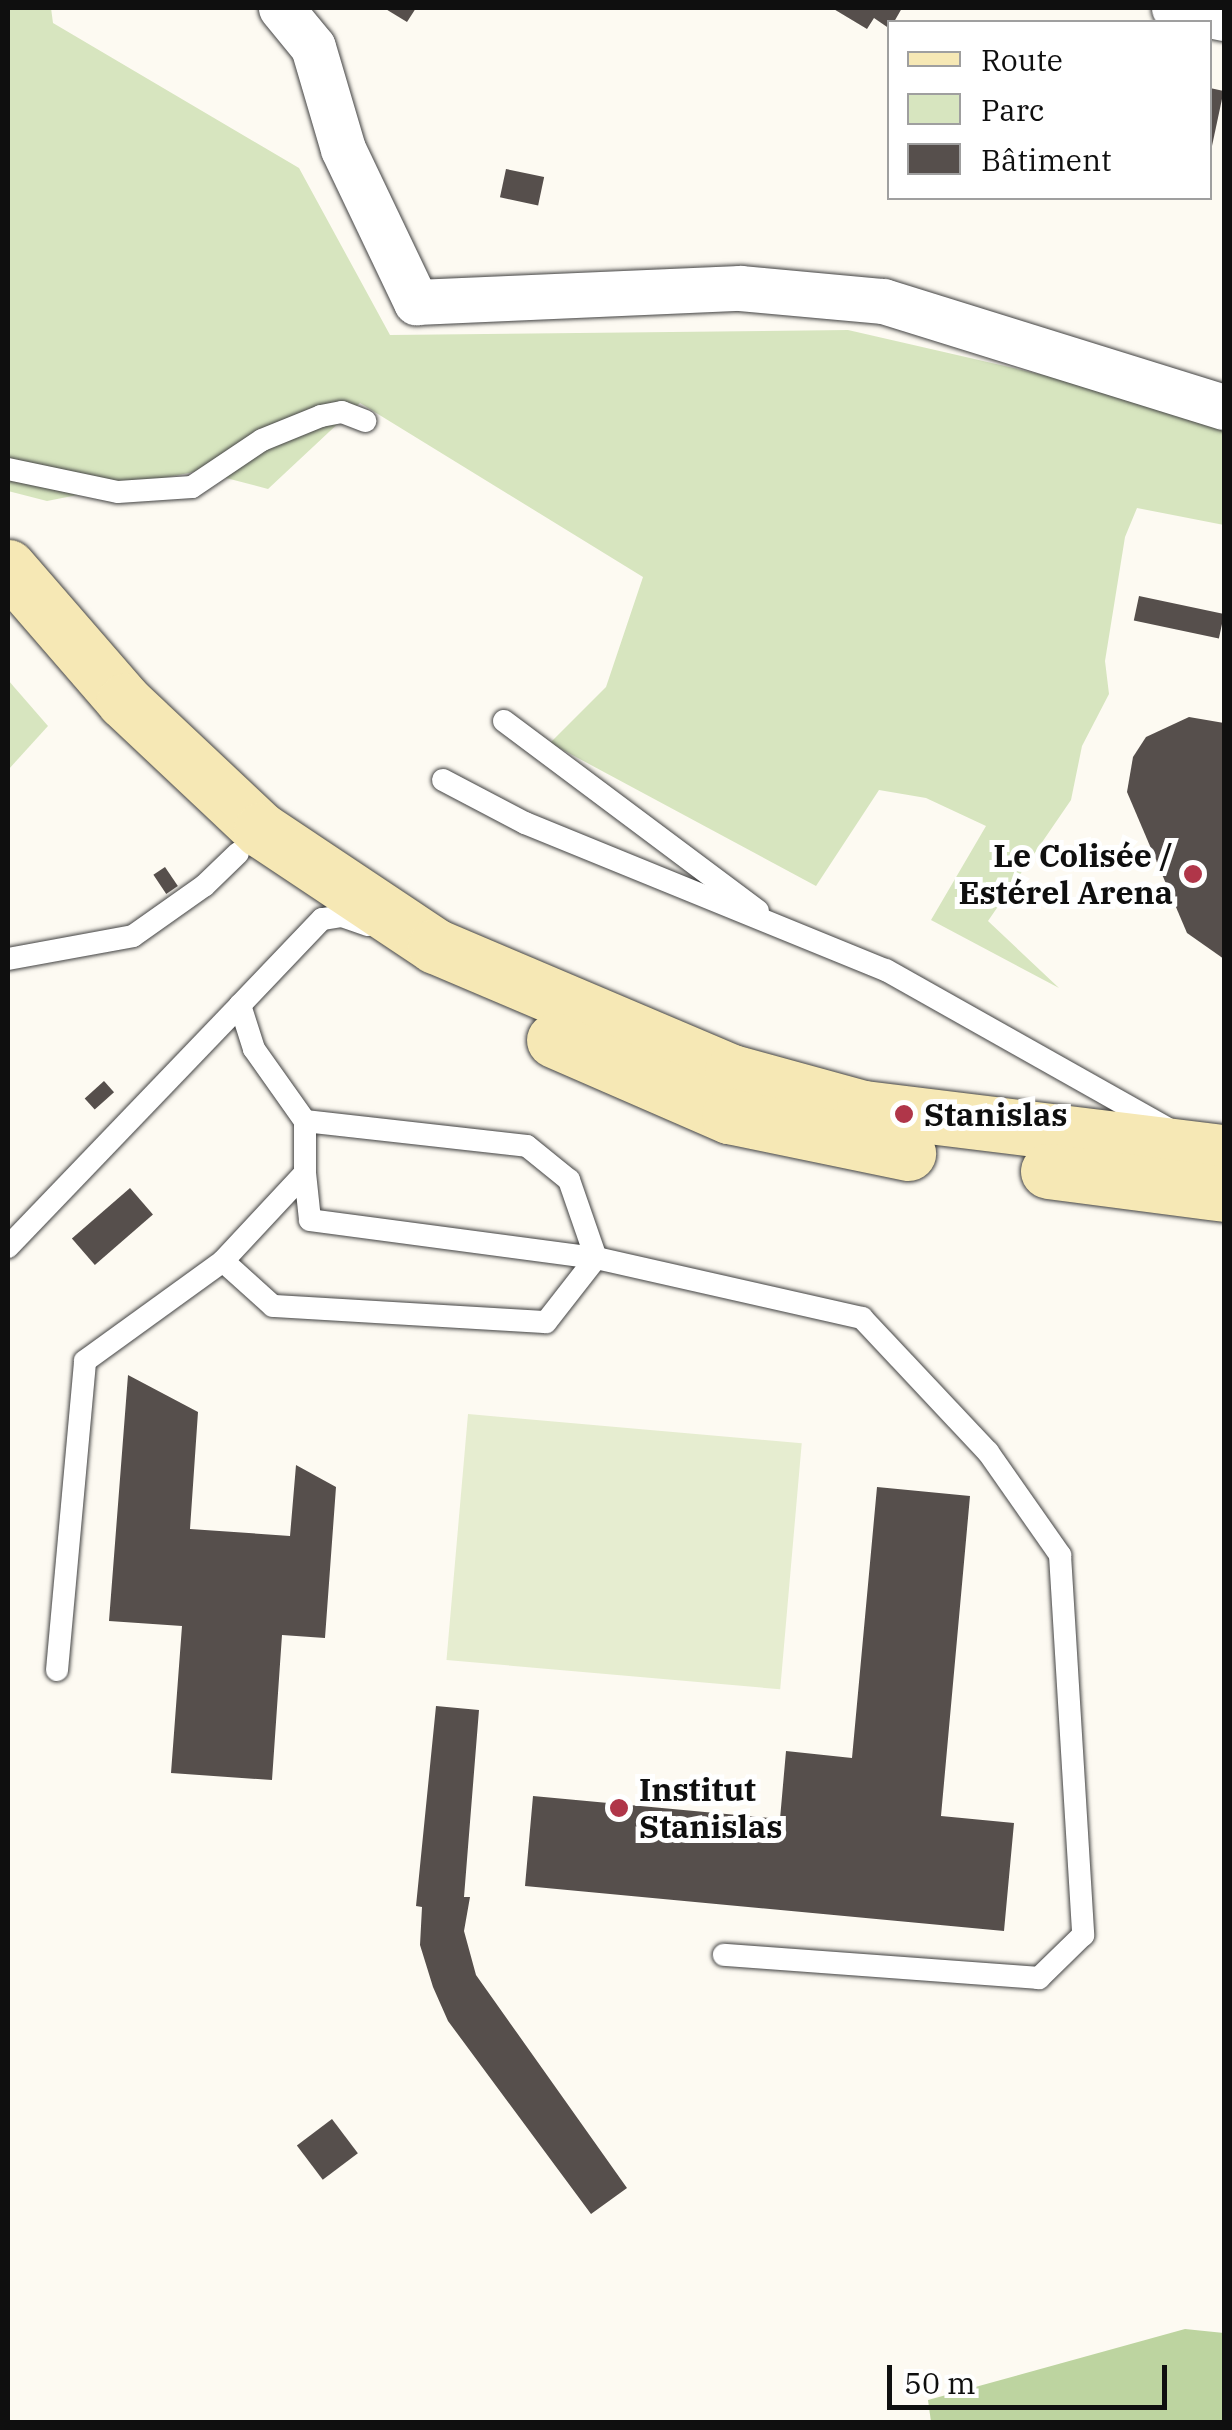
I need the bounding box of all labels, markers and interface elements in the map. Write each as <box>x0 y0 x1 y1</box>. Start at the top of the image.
legend <box>887 20 1212 200</box>
text: Route <box>981 40 1063 79</box>
text: Parc <box>981 90 1044 129</box>
text: Bâtiment <box>981 140 1112 179</box>
place label: Le Colisée / Estérel Arena <box>958 837 1173 912</box>
marker: Le Colisée / Estérel Arena <box>1182 863 1204 885</box>
place label: Stanislas <box>924 1095 1067 1133</box>
marker: Stanislas <box>893 1103 915 1125</box>
place label: Institut Stanislas <box>639 1771 782 1846</box>
marker: Institut Stanislas <box>608 1797 630 1819</box>
scale bar <box>892 2345 1172 2407</box>
text: 50 m <box>904 2363 976 2402</box>

